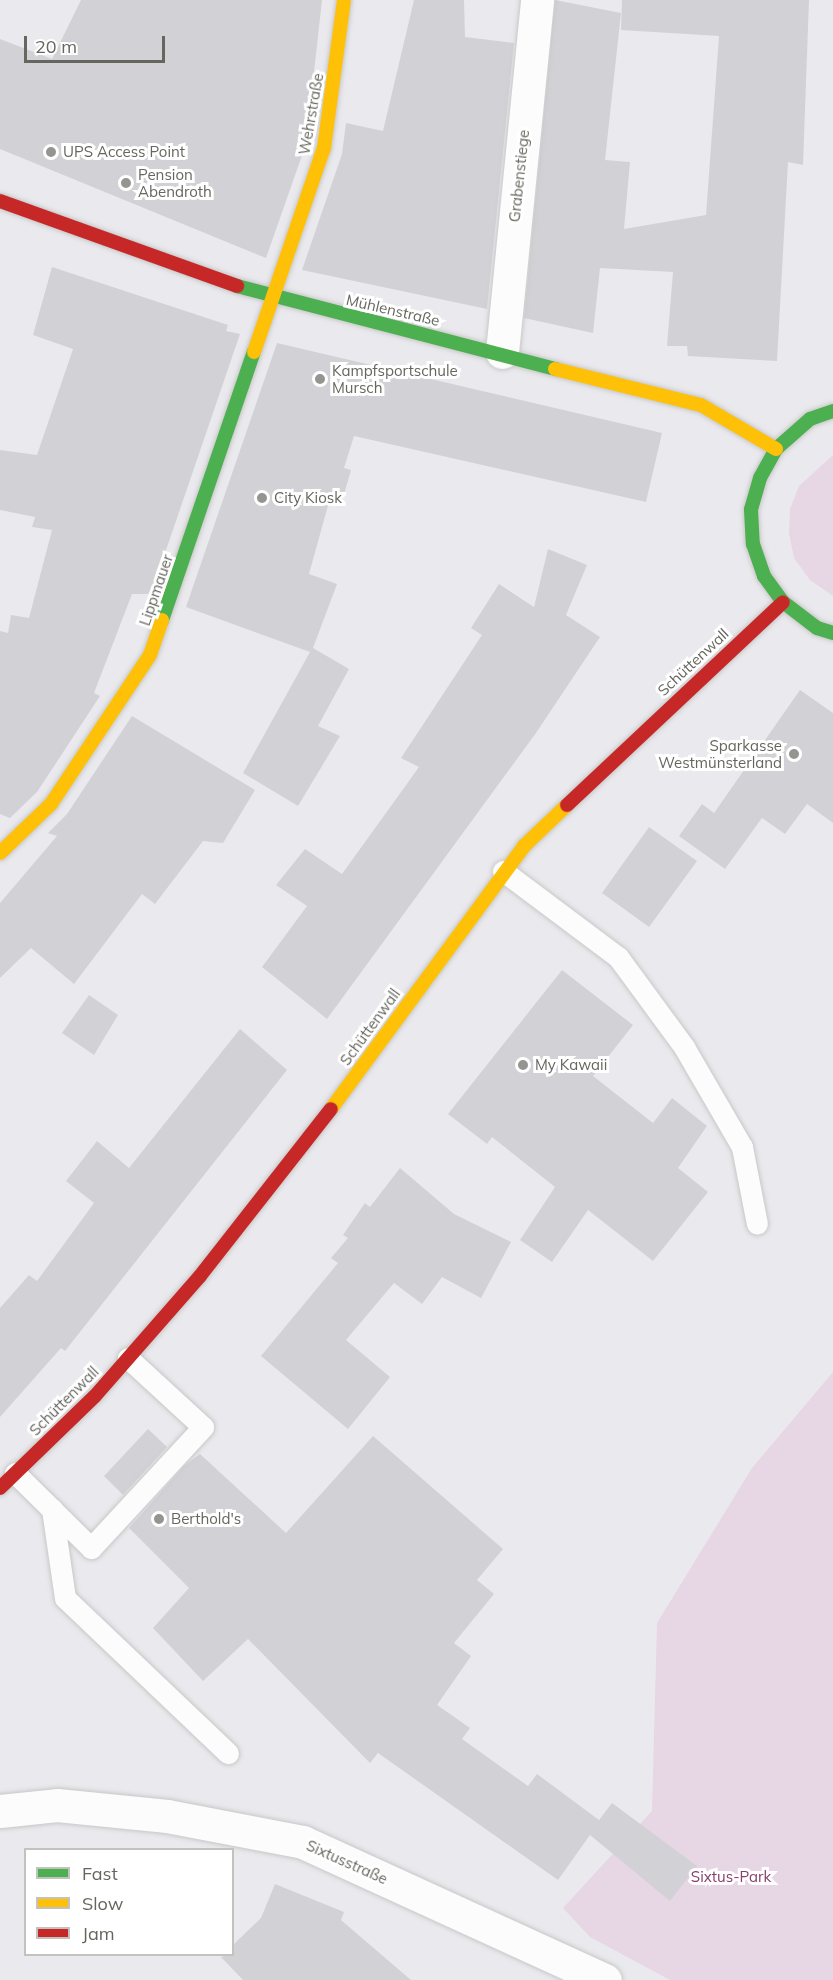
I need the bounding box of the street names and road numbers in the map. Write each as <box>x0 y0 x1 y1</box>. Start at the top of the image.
street label: Wehrstraße <box>295 72 327 156</box>
street label: Grabenstiege <box>505 129 533 223</box>
street label: Mühlenstraße <box>344 290 442 330</box>
street label: Lippmauer <box>135 552 177 628</box>
street label: Schüttenwall <box>654 625 732 699</box>
street label: Schüttenwall <box>336 985 404 1069</box>
street label: Schüttenwall <box>26 1363 102 1439</box>
street label: Sixtusstraße <box>304 1836 390 1888</box>

